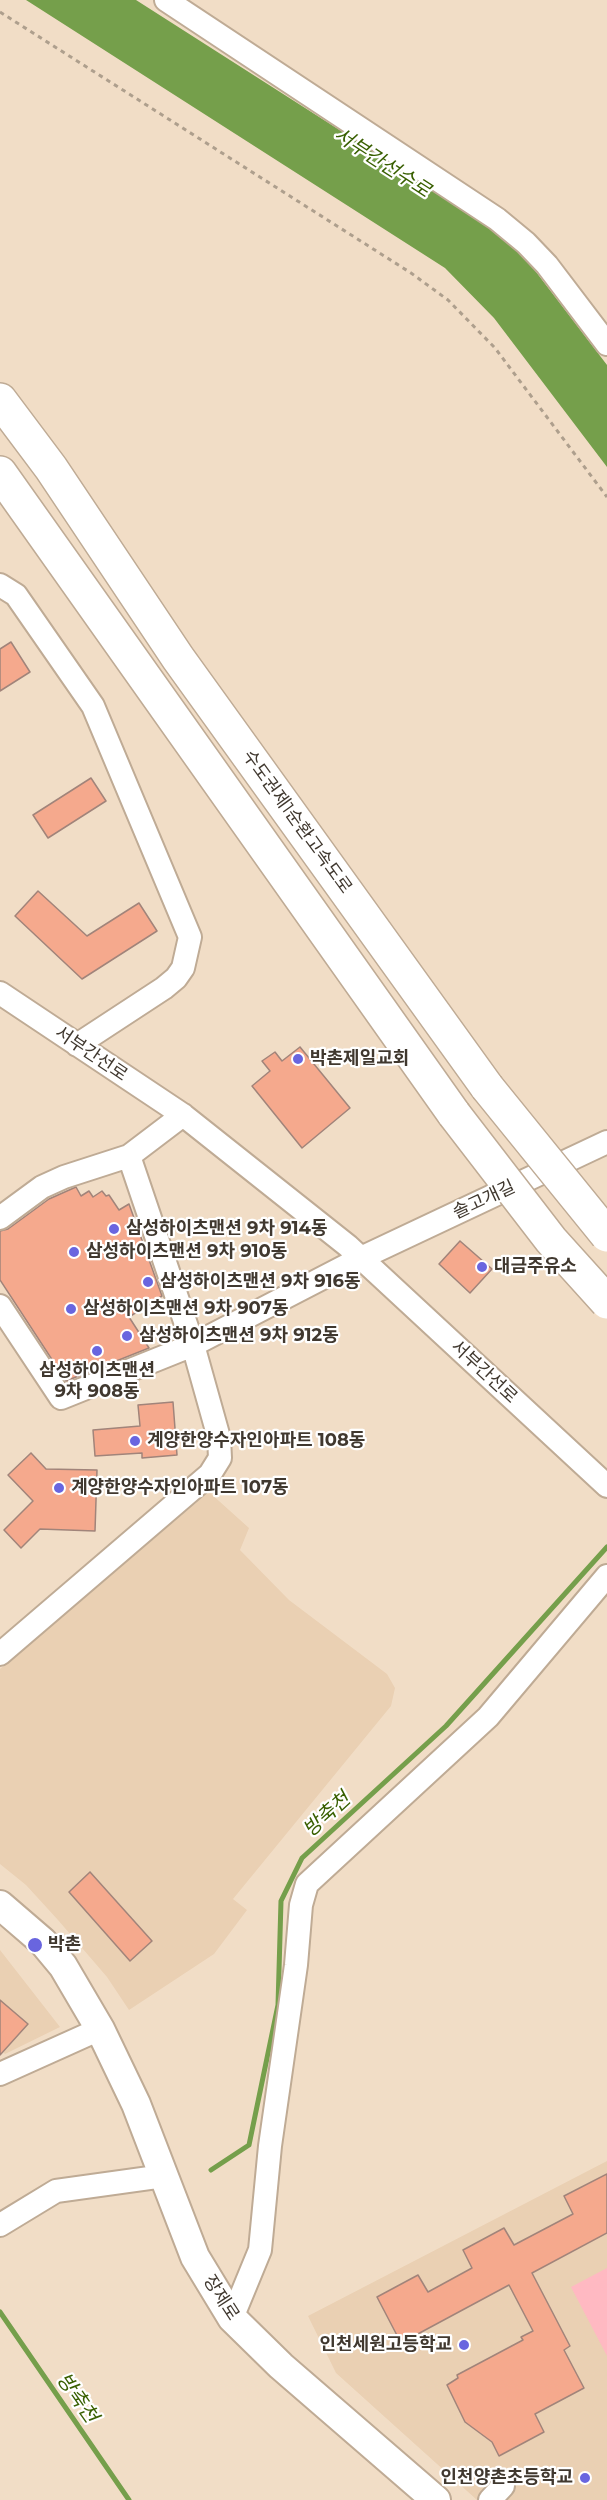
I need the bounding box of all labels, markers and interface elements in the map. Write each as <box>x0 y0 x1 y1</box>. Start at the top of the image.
water label: 서부간선수로 <box>329 123 435 203</box>
street label: 수도권제1순환고속도로 <box>238 746 356 898</box>
street label: 서부간선로 <box>51 1022 131 1086</box>
place label: 박촌제일교회 <box>310 1048 409 1070</box>
marker: 박촌제일교회 <box>291 1052 305 1066</box>
street label: 솔고개길 <box>449 1176 519 1224</box>
place label: 삼성하이츠맨션 9차 914동 <box>126 1218 328 1240</box>
marker: 삼성하이츠맨션 9차 914동 <box>107 1222 121 1236</box>
place label: 삼성하이츠맨션 9차 910동 <box>86 1241 287 1263</box>
marker: 삼성하이츠맨션 9차 910동 <box>67 1245 81 1259</box>
place label: 대금주유소 <box>494 1256 577 1278</box>
marker: 대금주유소 <box>475 1260 489 1274</box>
place label: 삼성하이츠맨션 9차 916동 <box>160 1271 361 1293</box>
marker: 삼성하이츠맨션 9차 916동 <box>141 1275 155 1289</box>
place label: 삼성하이츠맨션 9차 907동 <box>83 1298 288 1320</box>
marker: 삼성하이츠맨션 9차 907동 <box>64 1302 78 1316</box>
place label: 삼성하이츠맨션 9차 912동 <box>139 1325 339 1347</box>
marker: 삼성하이츠맨션 9차 912동 <box>120 1329 134 1343</box>
street label: 서부간선로 <box>446 1336 522 1408</box>
marker: 삼성하이츠맨션 9차 908동 <box>90 1344 104 1358</box>
place label: 삼성하이츠맨션 9차 908동 <box>39 1360 155 1402</box>
place label: 계양한양수자인아파트 108동 <box>147 1430 365 1452</box>
marker: 계양한양수자인아파트 108동 <box>128 1434 142 1448</box>
place label: 계양한양수자인아파트 107동 <box>71 1477 289 1499</box>
marker: 계양한양수자인아파트 107동 <box>52 1481 66 1495</box>
water label: 방축천 <box>298 1788 356 1842</box>
place label: 박촌 <box>48 1934 81 1956</box>
marker: 박촌 <box>26 1936 44 1954</box>
street label: 장제로 <box>198 2271 244 2325</box>
place label: 인천세원고등학교 <box>320 2334 452 2356</box>
marker: 인천세원고등학교 <box>457 2338 471 2352</box>
water label: 방축천 <box>51 2369 103 2427</box>
place label: 인천양촌초등학교 <box>441 2467 573 2489</box>
marker: 인천양촌초등학교 <box>578 2471 592 2485</box>

